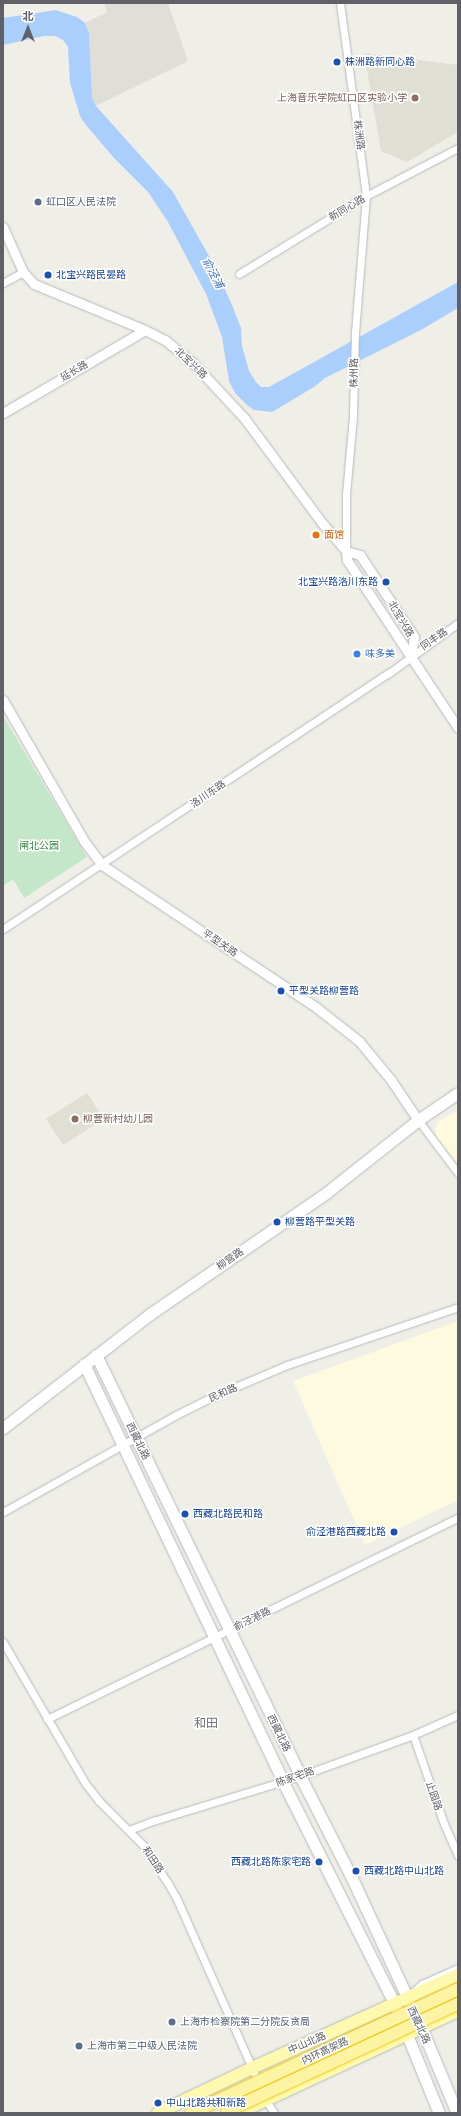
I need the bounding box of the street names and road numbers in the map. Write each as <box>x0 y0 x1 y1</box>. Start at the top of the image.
street label: 株洲路 <box>351 119 367 151</box>
street label: 新同心路 <box>327 193 367 223</box>
street label: 北宝兴路 <box>172 345 210 381</box>
street label: 延长路 <box>58 358 90 384</box>
street label: 株州路 <box>348 358 360 388</box>
street label: 北宝兴路 <box>386 599 416 639</box>
street label: 同丰路 <box>418 625 450 653</box>
street label: 洛川东路 <box>188 778 228 810</box>
street label: 平型关路 <box>200 927 240 959</box>
street label: 柳营路 <box>214 1245 246 1273</box>
street label: 民和路 <box>207 1381 239 1405</box>
street label: 西藏北路 <box>124 1420 152 1462</box>
street label: 俞泾港路 <box>231 1605 273 1633</box>
street label: 西藏北路 <box>265 1712 293 1754</box>
street label: 陈家宅路 <box>274 1765 316 1789</box>
street label: 止园路 <box>423 1780 445 1812</box>
street label: 和田路 <box>140 1844 166 1876</box>
street label: 西藏北路 <box>405 2004 433 2046</box>
street label: 中山北路 <box>286 2029 328 2057</box>
street label: 内环高架路 <box>300 2035 350 2067</box>

